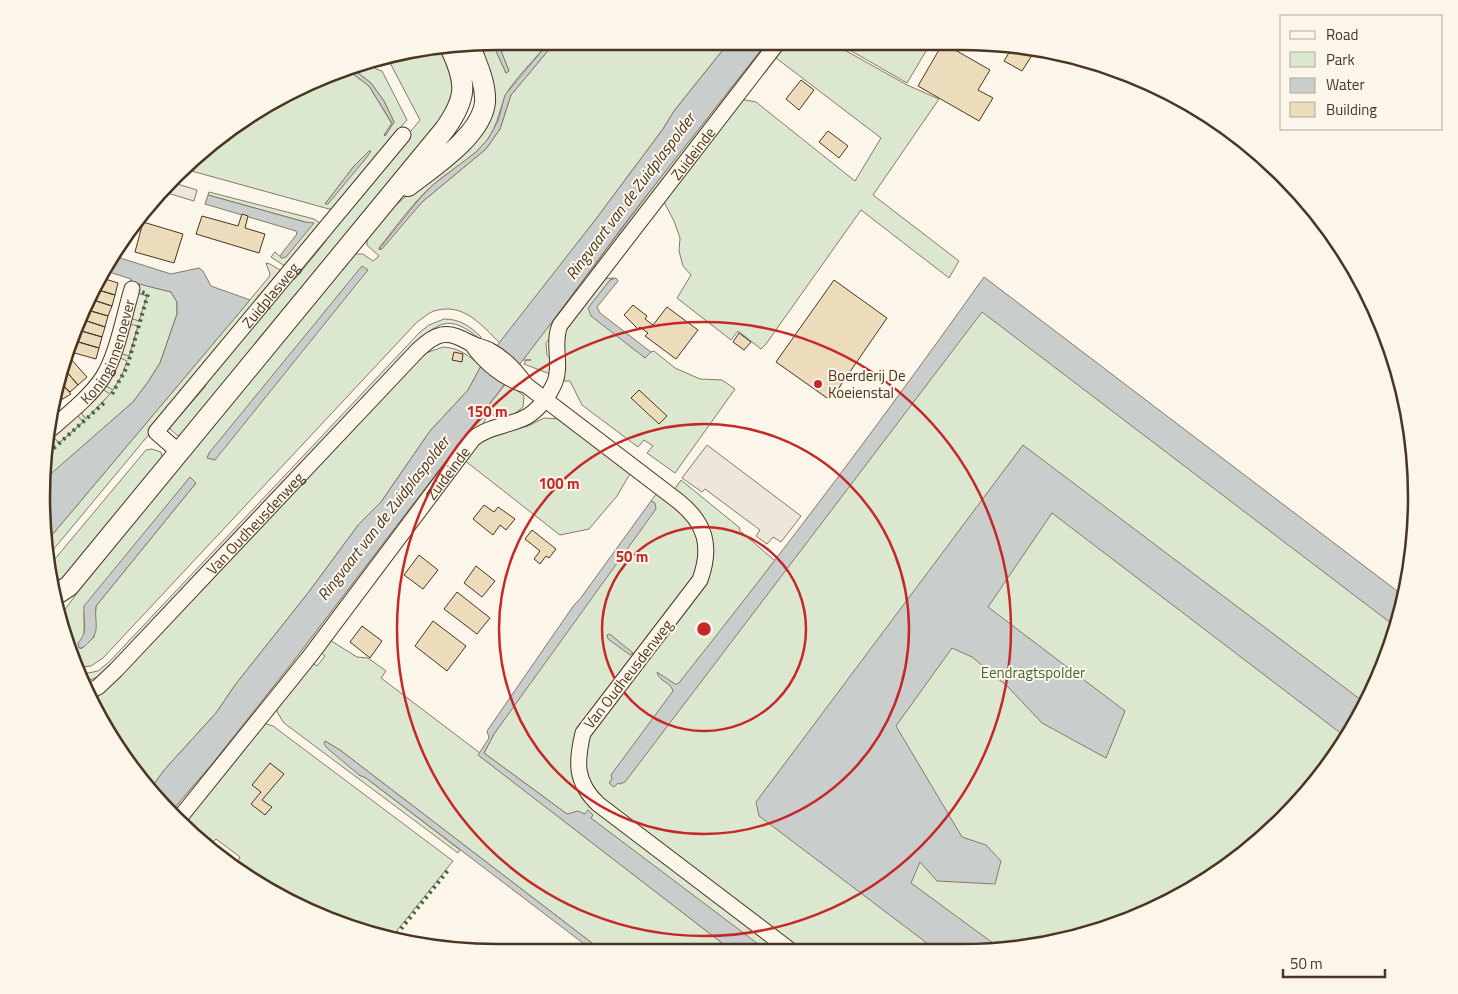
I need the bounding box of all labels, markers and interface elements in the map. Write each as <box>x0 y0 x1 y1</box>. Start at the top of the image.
legend <box>1280 15 1443 130</box>
text: Road <box>1326 23 1358 46</box>
text: Park <box>1326 48 1355 71</box>
text: Water <box>1326 73 1365 96</box>
text: Building <box>1326 98 1377 121</box>
water label: Ringvaart van de Zuidplaspolder <box>559 106 702 284</box>
street label: Zuideinde <box>665 122 720 185</box>
street label: Zuidplasweg <box>236 257 305 333</box>
street label: Koninginnenoever <box>74 296 140 409</box>
place label: Boerderij De Koeienstal <box>828 364 906 404</box>
marker: Boerderij De Koeienstal <box>812 378 824 390</box>
text: 150 m <box>466 400 508 423</box>
water label: Ringvaart van de Zuidplaspolder <box>311 429 456 605</box>
street label: Zuideinde <box>420 441 475 504</box>
street label: Van Oudheusdenweg <box>201 466 309 579</box>
text: 100 m <box>538 472 580 495</box>
text: 50 m <box>616 545 648 568</box>
street label: Van Oudheusdenweg <box>578 614 678 734</box>
centre of rings <box>695 620 713 638</box>
park label: Eendragtspolder <box>981 661 1085 684</box>
scale bar <box>1283 946 1386 978</box>
text: 50 m <box>1290 952 1323 975</box>

